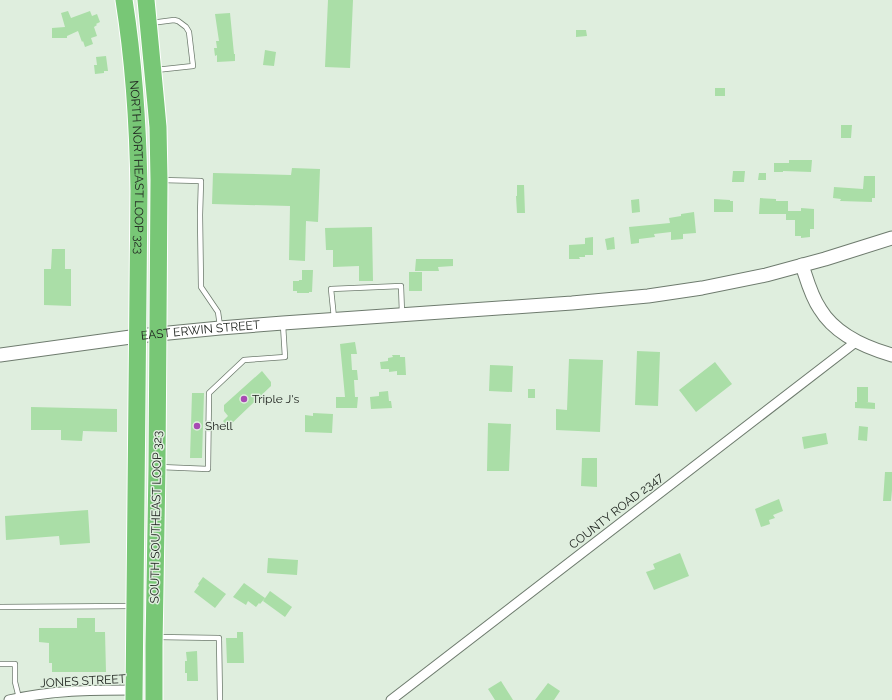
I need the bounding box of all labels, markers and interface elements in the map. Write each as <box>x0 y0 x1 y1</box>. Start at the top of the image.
street label: NORTH NORTHEAST LOOP 323 <box>127 80 146 254</box>
street label: EAST ERWIN STREET <box>140 318 261 343</box>
place label: Triple J's <box>252 392 300 406</box>
marker: Triple J's <box>239 394 249 404</box>
place label: Shell <box>205 419 234 433</box>
marker: Shell <box>192 421 202 431</box>
street label: SOUTH SOUTHEAST LOOP 323 <box>147 431 165 603</box>
street label: COUNTY ROAD 2347 <box>566 470 666 552</box>
street label: JONES STREET <box>40 672 127 690</box>

